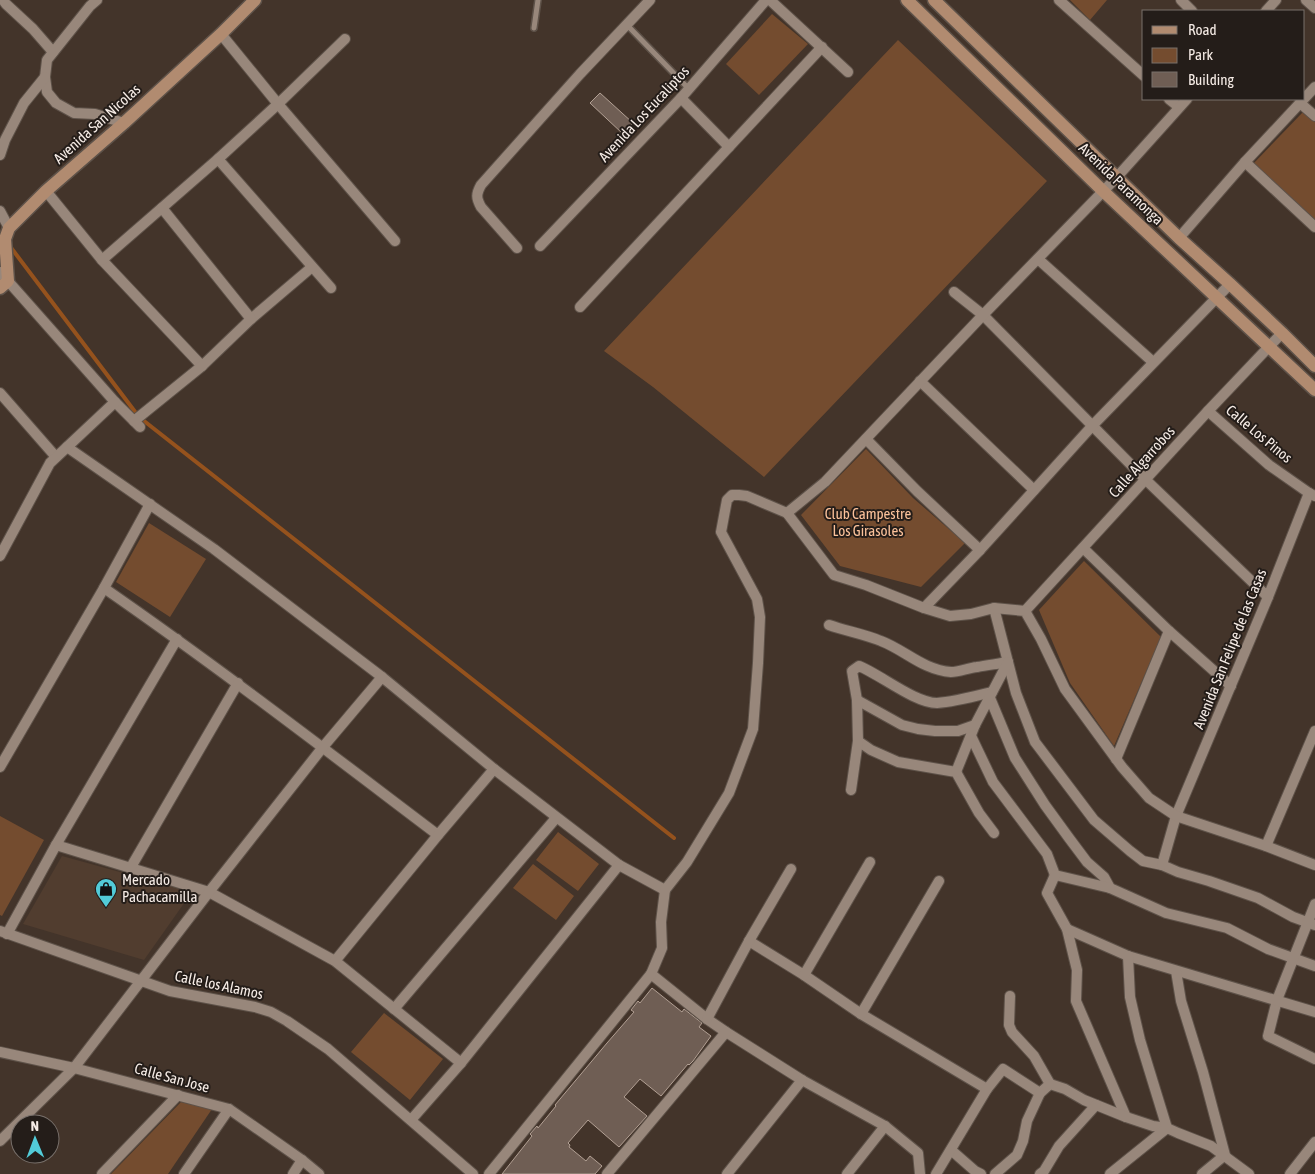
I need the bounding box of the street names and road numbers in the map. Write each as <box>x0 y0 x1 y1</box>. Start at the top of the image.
street label: Avenida Los Eucaliptos <box>595 62 692 165</box>
street label: Avenida San Nicolas <box>50 80 144 167</box>
street label: Avenida Paramonga <box>1076 139 1167 228</box>
street label: Calle Los Pinos <box>1223 401 1296 466</box>
street label: Calle Algarrobos <box>1105 423 1178 501</box>
street label: Avenida San Felipe de las Casas <box>1190 566 1269 731</box>
street label: Calle los Alamos <box>173 967 265 1002</box>
street label: Calle San Jose <box>133 1059 212 1096</box>

